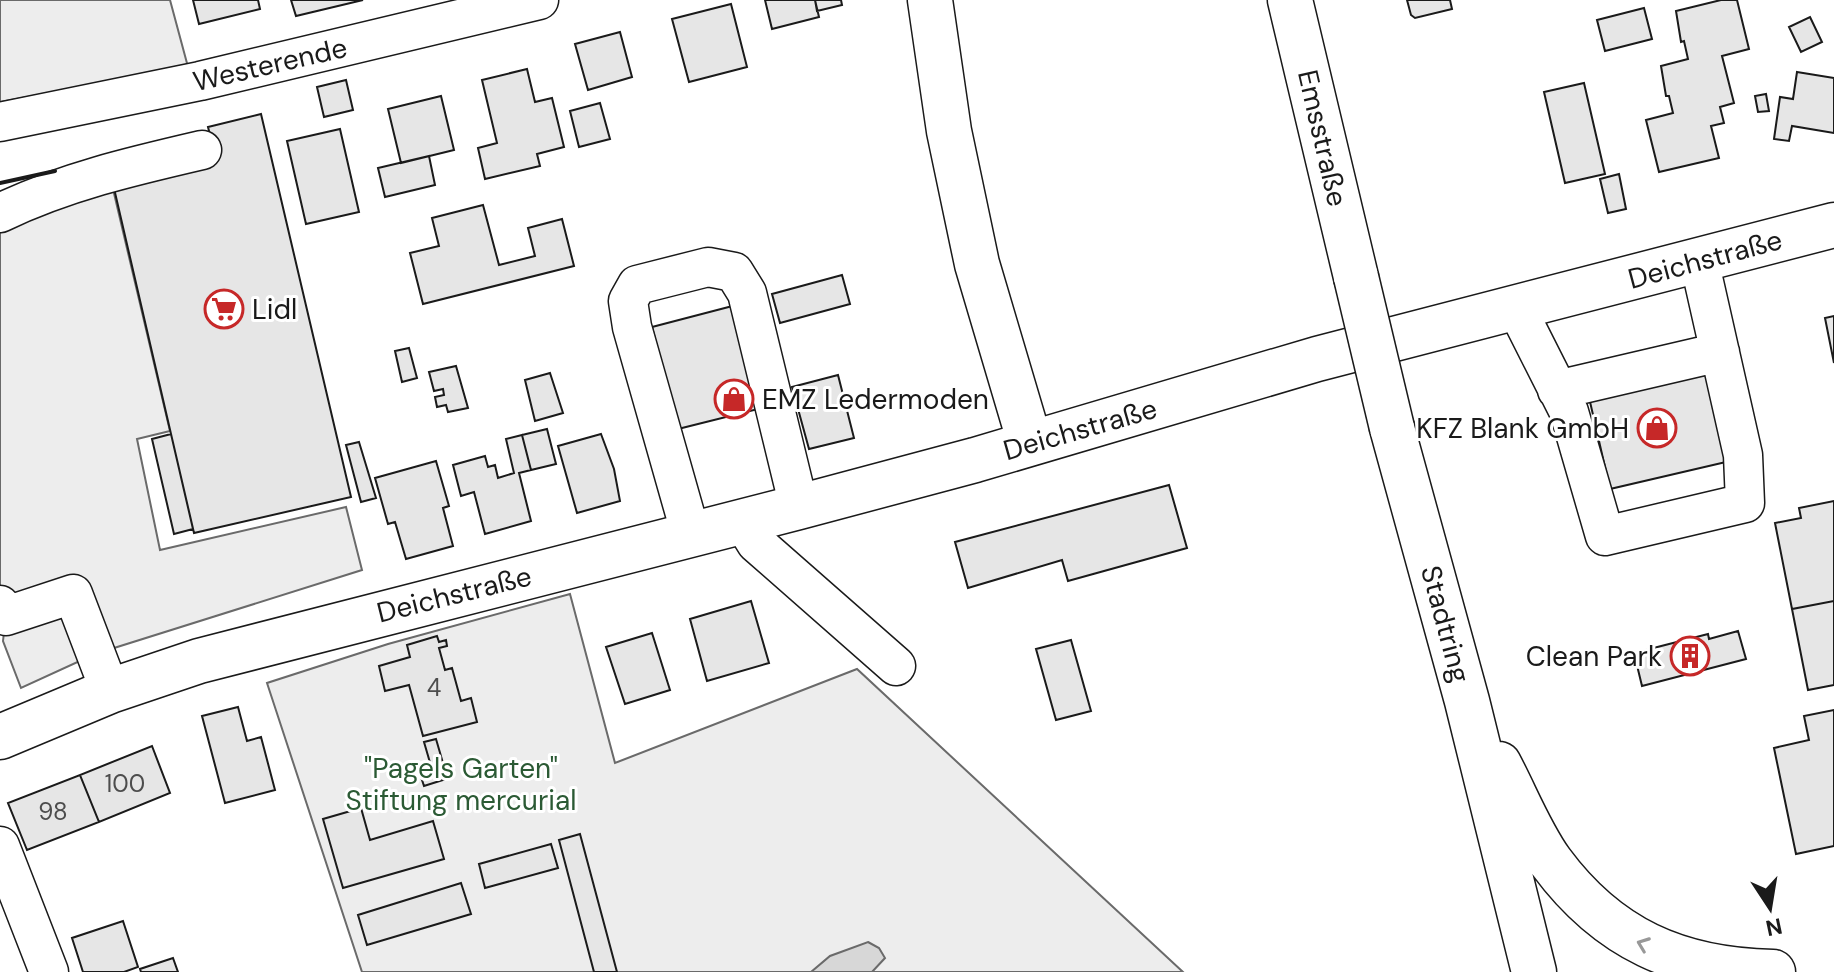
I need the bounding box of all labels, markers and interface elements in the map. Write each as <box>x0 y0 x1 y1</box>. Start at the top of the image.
street label: Westerende <box>190 29 351 100</box>
street label: Emsstraße <box>1289 66 1356 210</box>
street label: Deichstraße <box>1624 221 1786 298</box>
supermarket icon: Lidl <box>203 288 245 330</box>
place label: Lidl <box>252 291 297 328</box>
shop icon: EMZ Ledermoden <box>713 378 755 420</box>
place label: EMZ Ledermoden <box>762 381 989 418</box>
street label: Deichstraße <box>999 390 1161 469</box>
shop icon: KFZ Blank GmbH <box>1636 407 1678 449</box>
place label: KFZ Blank GmbH <box>1416 410 1629 447</box>
street label: Deichstraße <box>373 557 535 632</box>
street label: Stadtring <box>1412 561 1479 687</box>
building icon: Clean Park <box>1669 635 1711 677</box>
place label: Clean Park <box>1526 638 1662 675</box>
house number: 4 <box>427 672 441 703</box>
park label: "Pagels Garten" Stiftung mercurial <box>346 750 576 819</box>
house number: 100 <box>105 768 145 799</box>
house number: 98 <box>38 796 68 827</box>
north arrow <box>1730 868 1810 948</box>
text: N <box>1763 911 1785 943</box>
one-way arrow <box>1637 937 1651 954</box>

